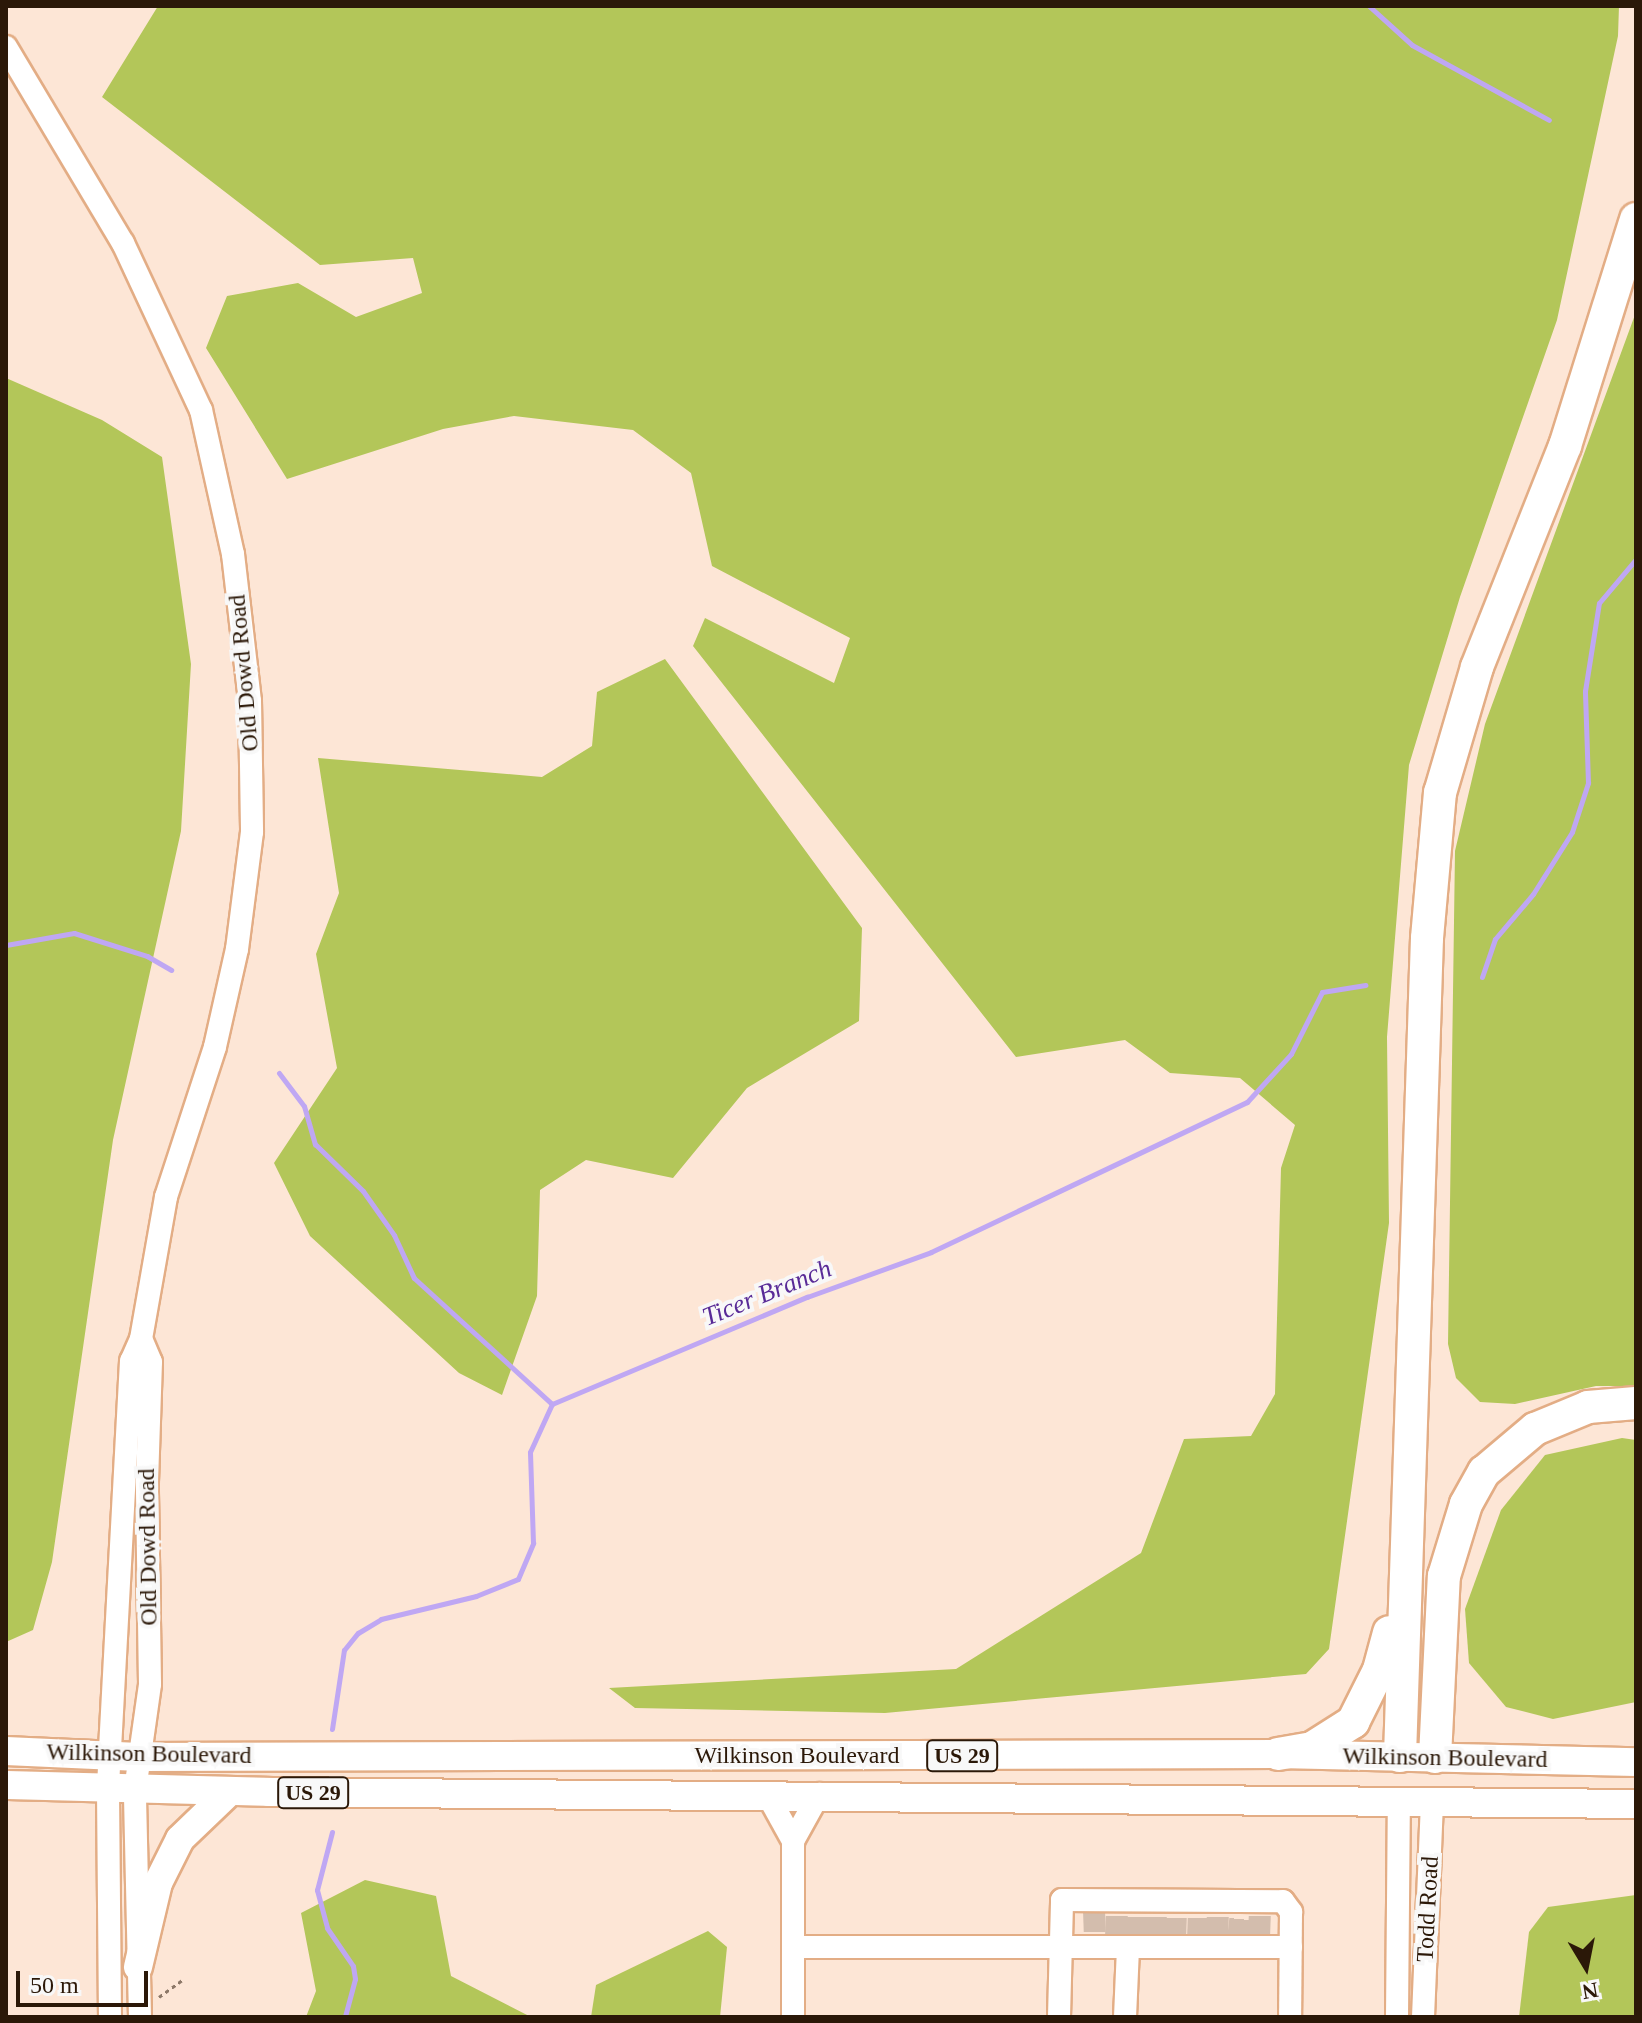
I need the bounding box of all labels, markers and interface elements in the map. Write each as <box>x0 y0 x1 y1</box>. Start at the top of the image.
street label: Old Dowd Road <box>223 593 265 753</box>
water label: Ticer Branch <box>698 1253 836 1333</box>
street label: Old Dowd Road <box>132 1468 164 1626</box>
street label: Wilkinson Boulevard <box>46 1738 252 1770</box>
road number: US 29 <box>926 1738 998 1774</box>
street label: Wilkinson Boulevard <box>694 1742 900 1770</box>
street label: Wilkinson Boulevard <box>1342 1742 1548 1774</box>
road number: US 29 <box>277 1775 349 1811</box>
street label: Todd Road <box>1411 1855 1445 1963</box>
north arrow <box>1546 1927 1626 2007</box>
scale bar <box>20 1955 152 2005</box>
text: 50 m <box>30 1972 79 1998</box>
text: N <box>1580 1977 1600 2005</box>

